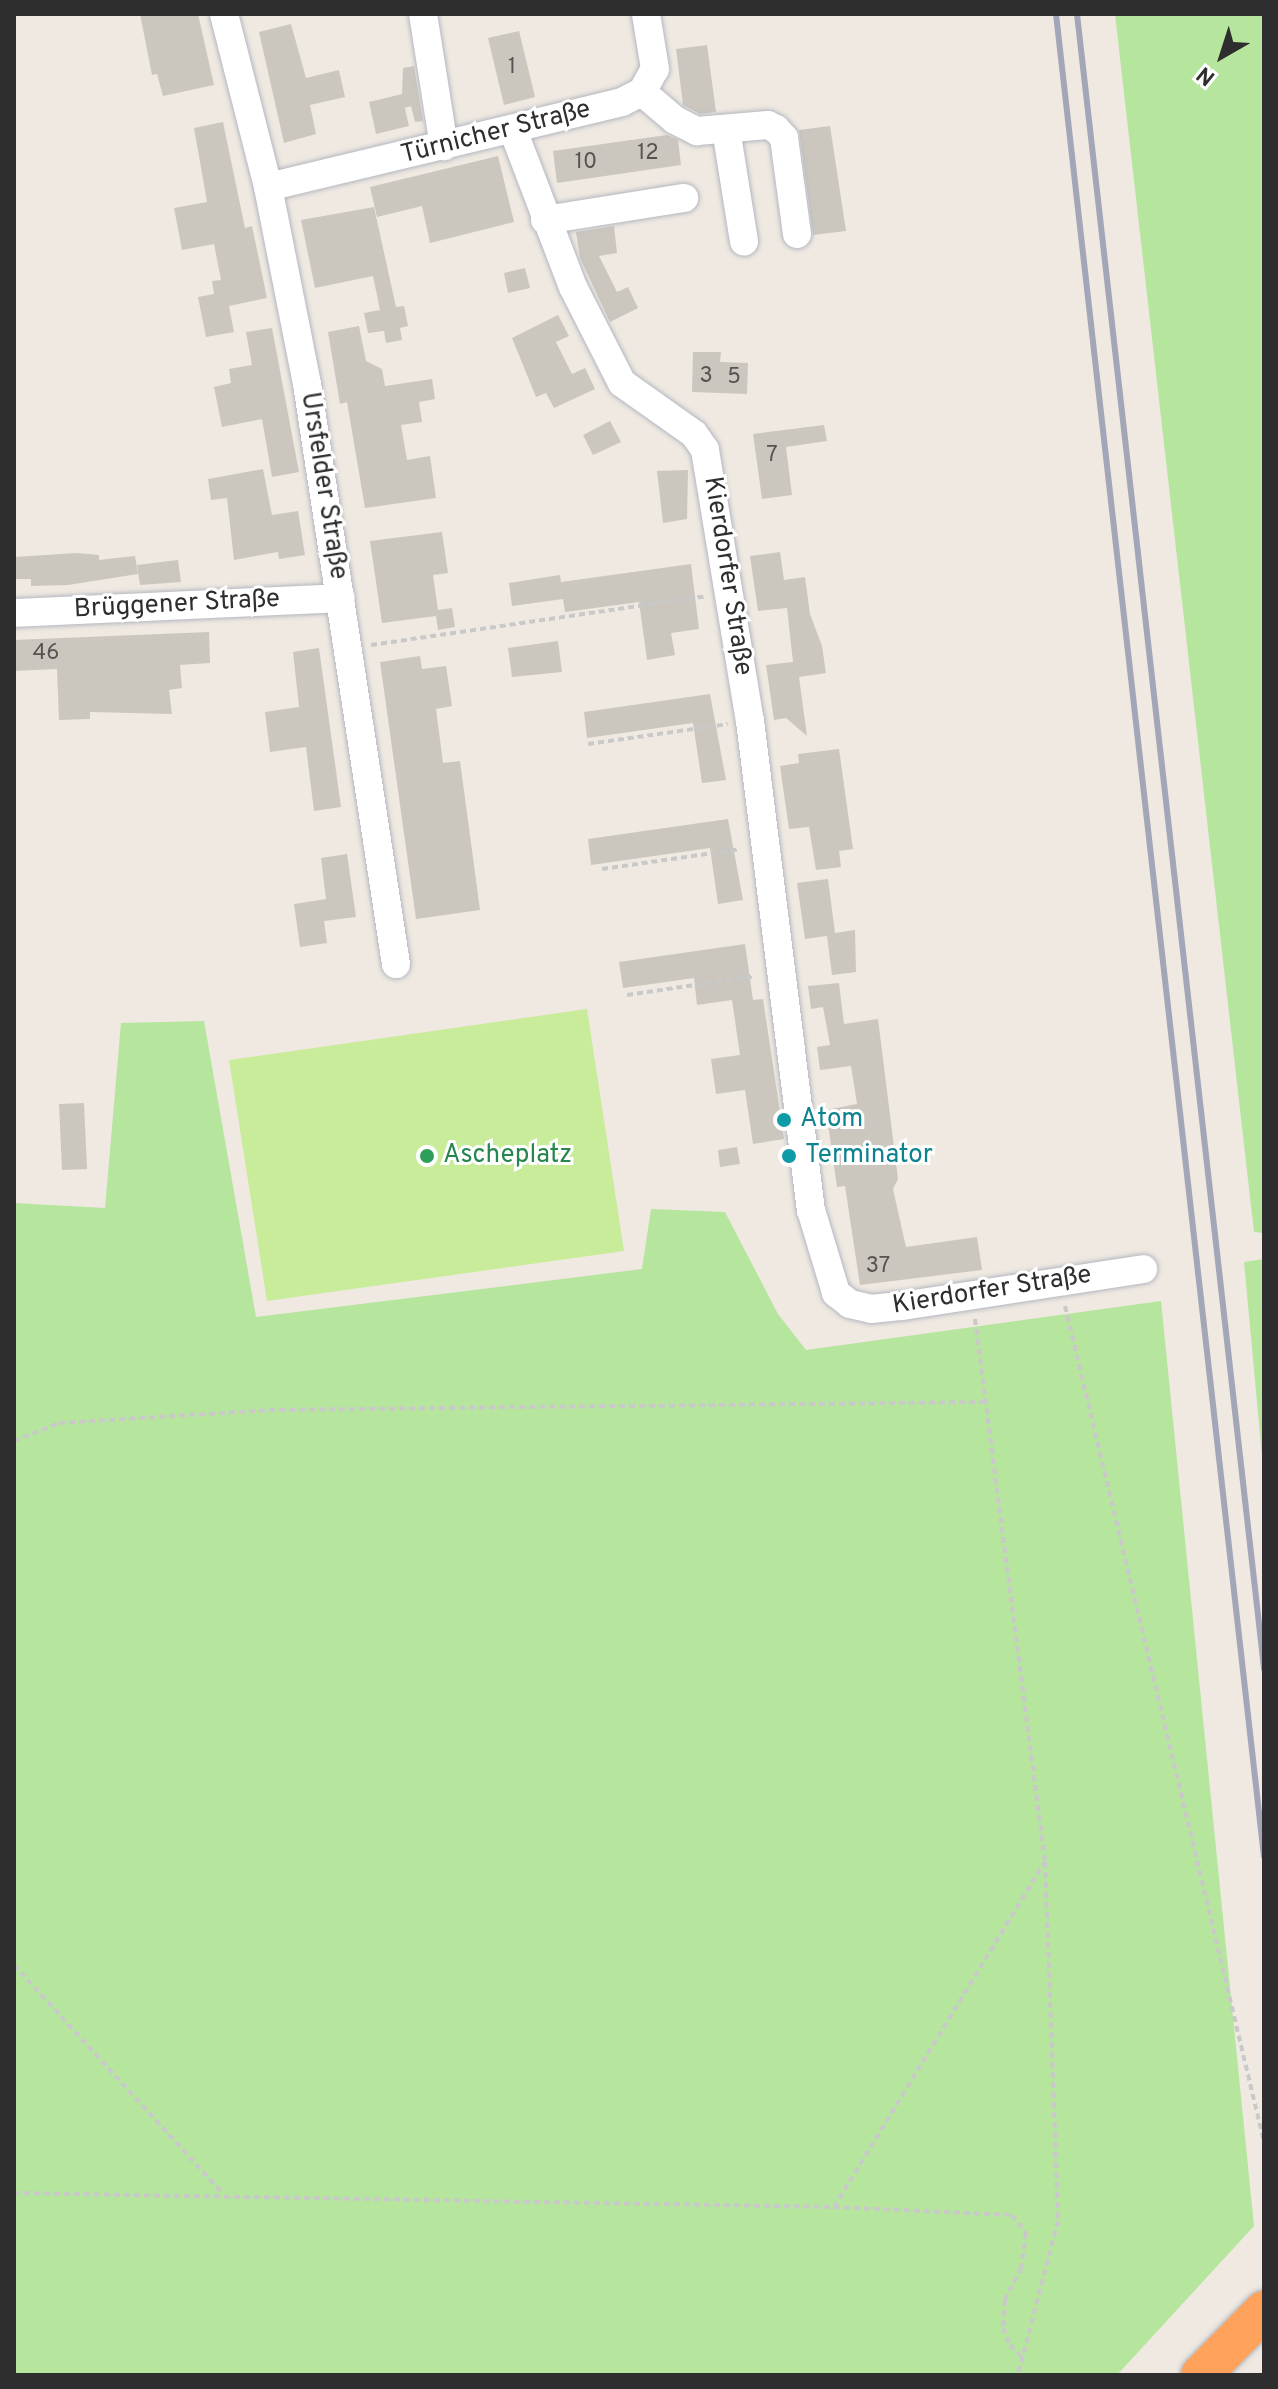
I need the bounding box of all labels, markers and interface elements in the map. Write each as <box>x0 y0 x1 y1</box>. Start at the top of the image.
north arrow <box>1182 16 1262 96</box>
house number: 1 <box>508 55 516 81</box>
text: N <box>1192 60 1221 91</box>
street label: Türnicher Straße <box>398 94 594 172</box>
house number: 12 <box>637 141 659 167</box>
house number: 10 <box>575 150 597 176</box>
house number: 3 <box>699 364 713 390</box>
house number: 5 <box>727 365 741 391</box>
street label: Ursfelder Straße <box>293 390 353 582</box>
house number: 7 <box>766 443 778 469</box>
street label: Kierdorfer Straße <box>696 474 758 678</box>
street label: Brüggener Straße <box>73 584 281 626</box>
house number: 46 <box>33 641 59 667</box>
place label: Atom <box>800 1104 863 1136</box>
marker: Atom <box>775 1111 793 1129</box>
place label: Ascheplatz <box>443 1140 572 1172</box>
place label: Terminator <box>805 1140 933 1172</box>
marker: Ascheplatz <box>418 1147 436 1165</box>
marker: Terminator <box>780 1147 798 1165</box>
house number: 37 <box>866 1254 890 1280</box>
street label: Kierdorfer Straße <box>890 1260 1094 1322</box>

